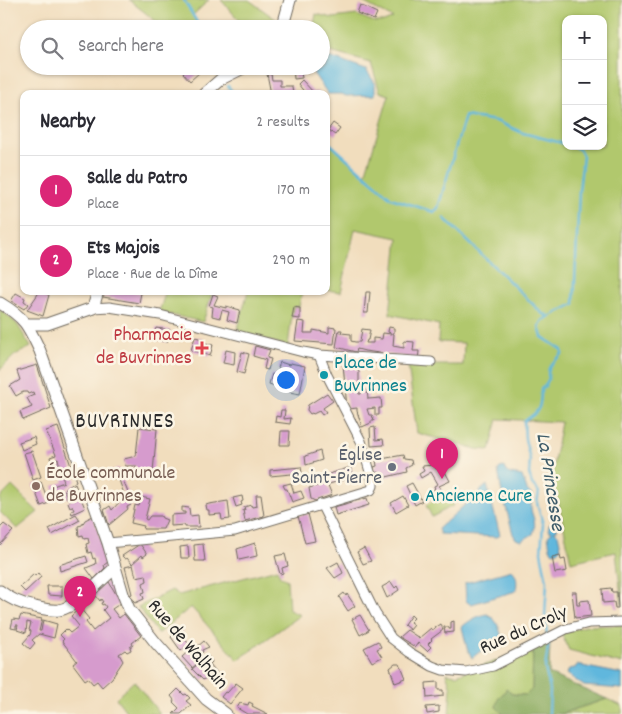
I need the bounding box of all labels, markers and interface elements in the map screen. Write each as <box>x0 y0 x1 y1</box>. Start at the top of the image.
map controls <box>562 15 607 150</box>
button: + <box>562 15 607 60</box>
search box <box>20 20 330 75</box>
icon: search <box>38 34 66 62</box>
text: Search here <box>78 34 164 61</box>
button: − <box>562 60 607 105</box>
button: layers <box>562 105 607 150</box>
text: Nearby <box>40 108 95 138</box>
text: 2 results <box>256 111 310 134</box>
text: Salle du Patro <box>87 166 188 193</box>
text: 1 <box>54 179 58 202</box>
text: 170 m <box>277 179 310 202</box>
text: Place <box>87 193 119 216</box>
text: Ets Majois <box>87 236 160 263</box>
text: 2 <box>53 249 60 272</box>
text: 290 m <box>272 249 310 272</box>
text: Place · Rue de la Dîme <box>87 263 218 286</box>
place label: Pharmacie de Buvrinnes <box>96 322 192 373</box>
marker: Pharmacie de Buvrinnes <box>196 342 208 354</box>
place label: Place de Buvrinnes <box>334 350 407 401</box>
your location <box>273 367 299 393</box>
marker: Place de Buvrinnes <box>318 369 330 381</box>
district label: BUVRINNES <box>75 407 175 438</box>
water label: La Princesse <box>526 431 572 535</box>
pin: 1 <box>426 438 458 479</box>
place label: Église Saint-Pierre <box>292 442 382 493</box>
place label: École communale de Buvrinnes <box>46 460 176 511</box>
marker: Église Saint-Pierre <box>386 461 398 473</box>
marker: École communale de Buvrinnes <box>30 480 42 492</box>
place label: Ancienne Cure <box>425 483 532 511</box>
marker: Ancienne Cure <box>409 491 421 503</box>
pin: 2 <box>64 576 96 617</box>
street label: Rue de Walhain <box>140 594 234 696</box>
street label: Rue du Croly <box>476 599 573 663</box>

